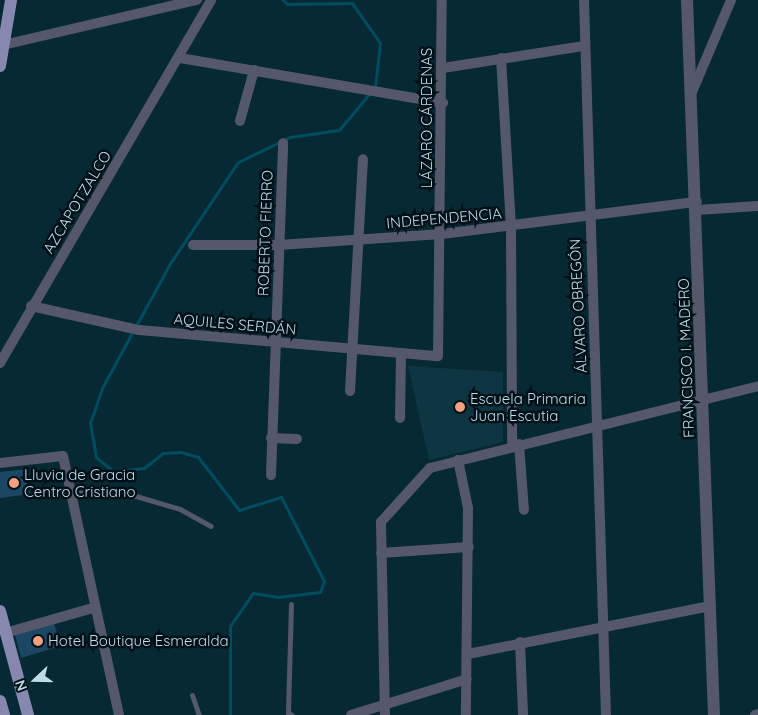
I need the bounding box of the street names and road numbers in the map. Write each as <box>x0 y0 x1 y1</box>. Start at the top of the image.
street label: LÁZARO CÁRDENAS <box>418 48 436 188</box>
street label: AZCAPOTZALCO <box>39 147 115 257</box>
street label: ROBERTO FIERRO <box>254 170 276 296</box>
street label: INDEPENDENCIA <box>386 204 502 232</box>
street label: ÁLVARO OBREGÓN <box>565 238 591 374</box>
street label: FRANCISCO I. MADERO <box>674 278 698 438</box>
street label: AQUILES SERDÁN <box>173 310 297 338</box>

